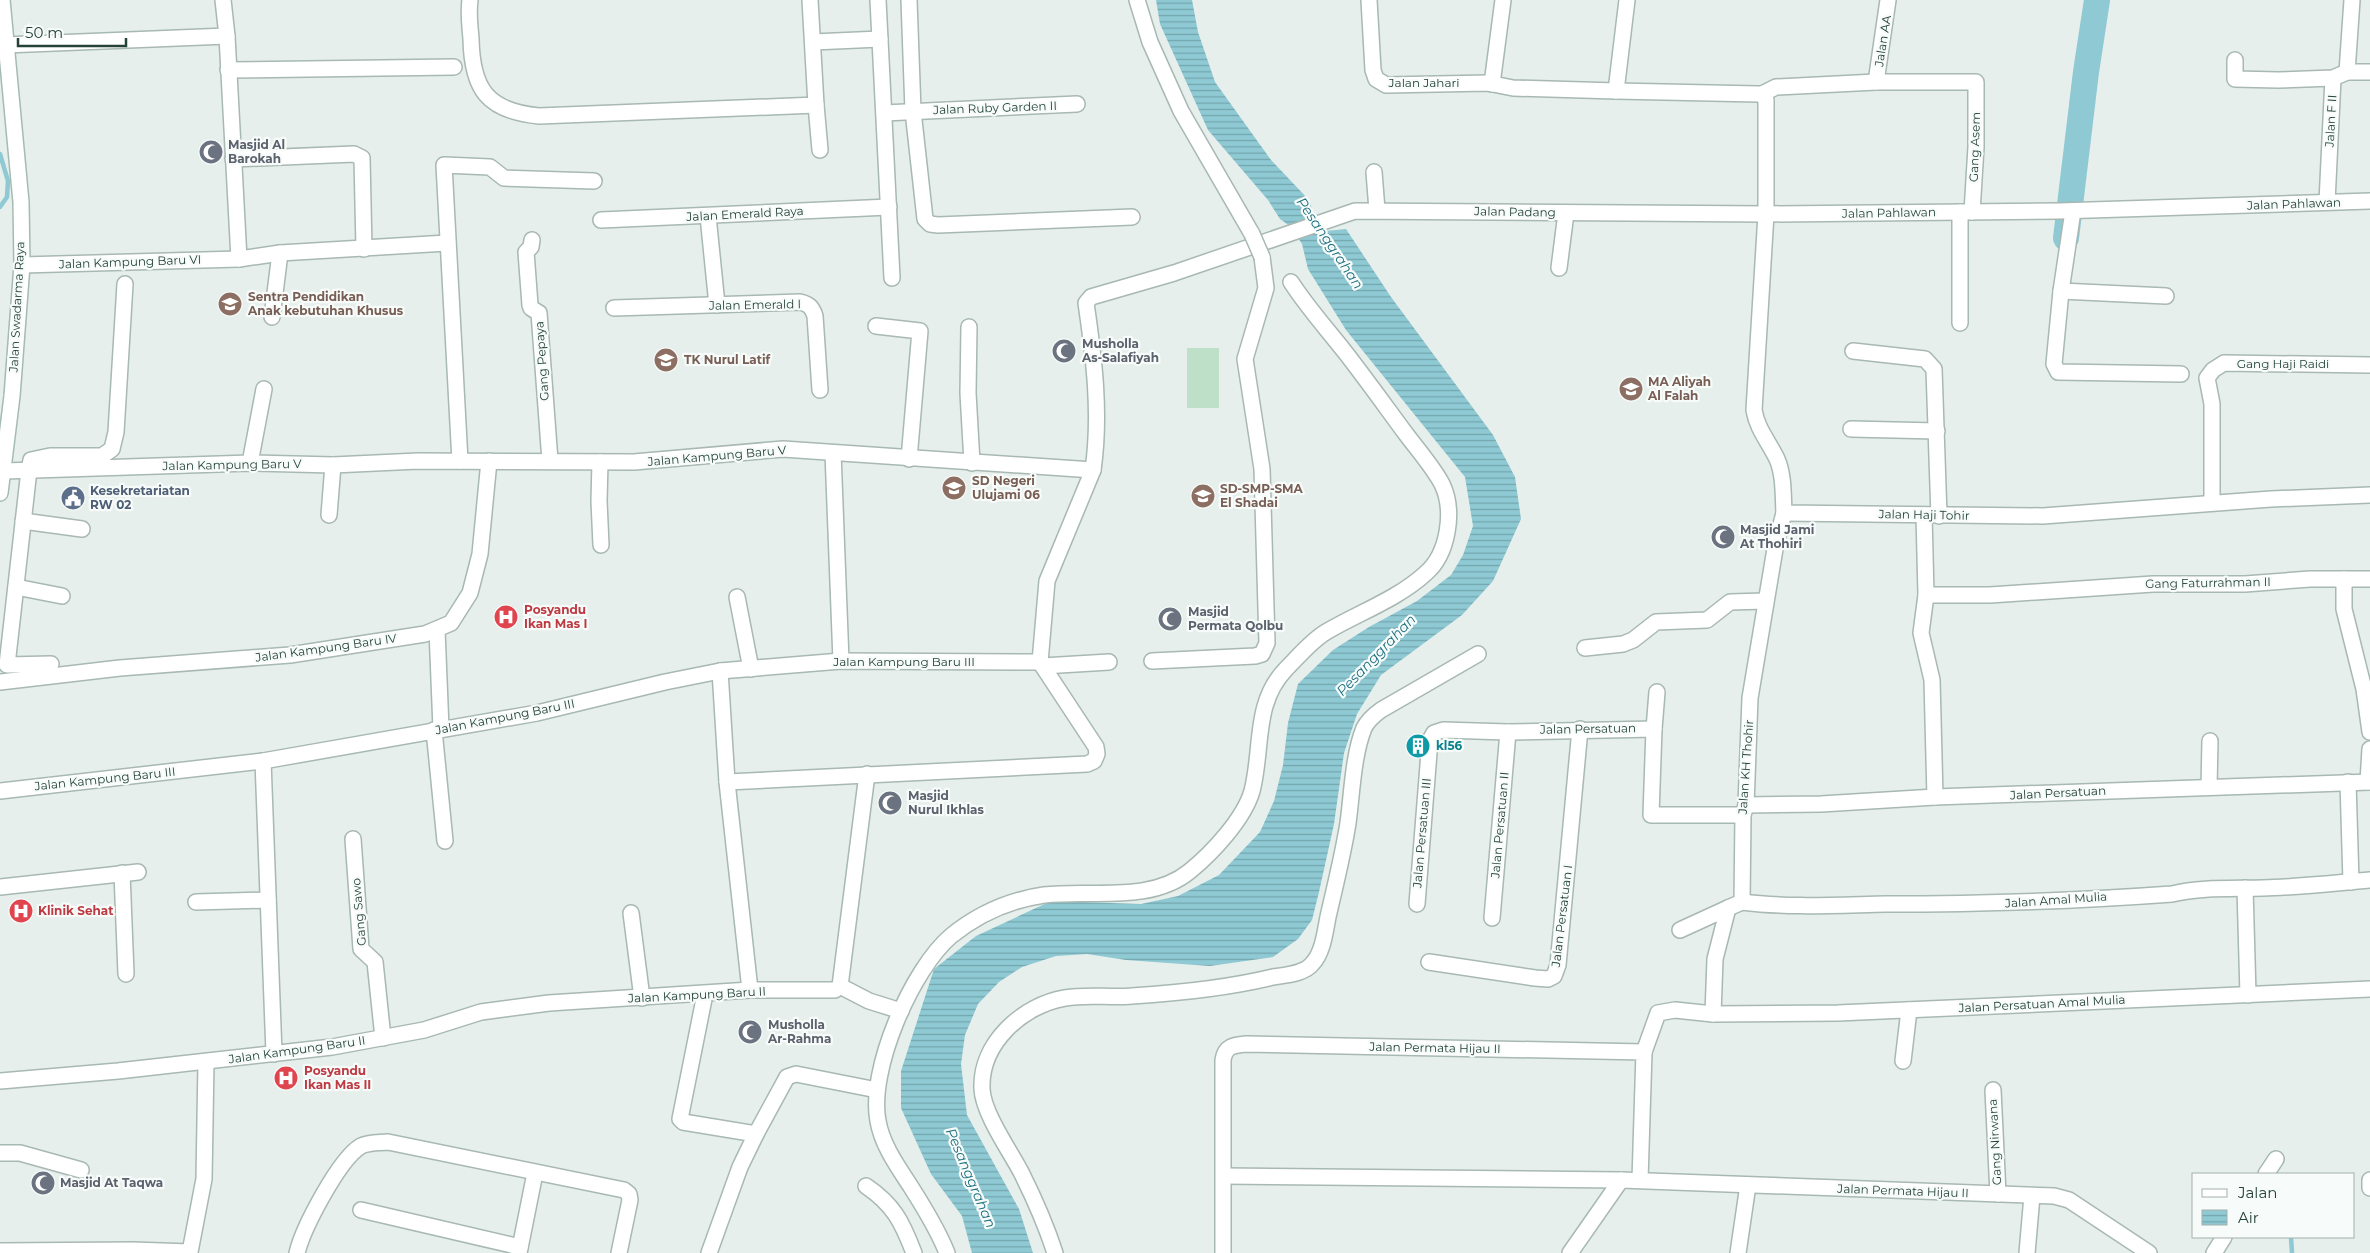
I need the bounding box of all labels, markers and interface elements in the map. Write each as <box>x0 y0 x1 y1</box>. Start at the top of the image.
street label: Jalan AA <box>1871 14 1894 69</box>
scale bar <box>18 15 125 47</box>
text: 50 m <box>25 23 63 42</box>
street label: Jalan Jahari <box>1388 75 1459 90</box>
street label: Jalan F II <box>2322 94 2339 149</box>
street label: Jalan Ruby Garden II <box>932 98 1057 117</box>
street label: Gang Asem <box>1966 112 1983 182</box>
place label: Masjid Al Barokah <box>228 137 285 166</box>
mosque icon: Masjid Al Barokah <box>198 139 224 165</box>
water label: Pesanggrahan <box>1293 194 1367 292</box>
street label: Jalan Pahlawan <box>2246 194 2341 213</box>
street label: Jalan Emerald Raya <box>685 203 804 224</box>
street label: Jalan Padang <box>1473 203 1556 220</box>
street label: Jalan Pahlawan <box>1841 204 1936 221</box>
street label: Jalan Swadarma Raya <box>6 241 27 374</box>
street label: Jalan Kampung Baru VI <box>58 252 201 272</box>
place label: Sentra Pendidikan Anak kebutuhan Khusus <box>247 289 404 318</box>
school or university icon: Sentra Pendidikan Anak kebutuhan Khusus <box>217 291 243 317</box>
street label: Jalan Emerald I <box>708 296 801 313</box>
street label: Gang Pepaya <box>531 321 552 401</box>
place label: Musholla As-Salafiyah <box>1081 336 1159 365</box>
mosque icon: Musholla As-Salafiyah <box>1051 338 1077 364</box>
school or university icon: TK Nurul Latif <box>653 347 679 373</box>
place label: TK Nurul Latif <box>684 352 772 367</box>
street label: Gang Haji Raidi <box>2237 356 2329 371</box>
place label: MA Aliyah Al Falah <box>1647 374 1711 403</box>
school or university icon: MA Aliyah Al Falah <box>1618 376 1644 402</box>
street label: Jalan Kampung Baru V <box>646 442 787 469</box>
street label: Jalan Kampung Baru V <box>161 456 302 473</box>
place label: SD Negeri Ulujami 06 <box>972 473 1040 502</box>
school or university icon: SD Negeri Ulujami 06 <box>941 475 967 501</box>
place label: SD-SMP-SMA El Shadai <box>1220 481 1304 510</box>
place label: Kesekretariatan RW 02 <box>90 483 190 512</box>
school or university icon: SD-SMP-SMA El Shadai <box>1190 483 1216 509</box>
public building icon: Kesekretariatan RW 02 <box>60 485 86 511</box>
street label: Jalan Haji Tohir <box>1877 506 1970 523</box>
place label: Masjid Jami At Thohiri <box>1739 522 1814 551</box>
mosque icon: Masjid Jami At Thohiri <box>1710 524 1736 550</box>
street label: Gang Faturrahman II <box>2145 574 2271 591</box>
place label: Posyandu Ikan Mas I <box>524 602 587 631</box>
hospital icon: Posyandu Ikan Mas I <box>493 604 519 630</box>
place label: Masjid Permata Qolbu <box>1188 604 1283 633</box>
mosque icon: Masjid Permata Qolbu <box>1157 606 1183 632</box>
water label: Pesanggrahan <box>1332 610 1420 700</box>
street label: Jalan Kampung Baru IV <box>253 630 398 665</box>
street label: Jalan Kampung Baru III <box>832 654 975 669</box>
street label: Jalan Kampung Baru III <box>433 696 576 738</box>
street label: Jalan KH Thohir <box>1735 719 1756 816</box>
street label: Jalan Persatuan <box>1539 720 1636 737</box>
building icon: kl56 <box>1405 733 1431 759</box>
place label: kl56 <box>1436 738 1463 753</box>
street label: Jalan Kampung Baru III <box>33 764 176 793</box>
street label: Jalan Persatuan II <box>1487 771 1512 880</box>
street label: Jalan Persatuan III <box>1409 777 1434 890</box>
street label: Jalan Persatuan <box>2009 782 2106 803</box>
place label: Masjid Nurul Ikhlas <box>908 788 984 817</box>
mosque icon: Masjid Nurul Ikhlas <box>877 790 903 816</box>
street label: Jalan Persatuan I <box>1548 864 1575 969</box>
street label: Gang Sawo <box>348 877 369 947</box>
street label: Jalan Amal Mulia <box>2003 888 2108 911</box>
hospital icon: Klinik Sehat <box>8 898 34 924</box>
place label: Klinik Sehat <box>38 903 114 918</box>
street label: Jalan Kampung Baru II <box>627 983 766 1006</box>
street label: Jalan Persatuan Amal Mulia <box>1957 992 2126 1015</box>
place label: Musholla Ar-Rahma <box>767 1017 831 1046</box>
mosque icon: Musholla Ar-Rahma <box>737 1019 763 1045</box>
street label: Jalan Kampung Baru II <box>227 1032 366 1067</box>
street label: Jalan Permata Hijau II <box>1368 1039 1501 1056</box>
place label: Posyandu Ikan Mas II <box>304 1063 371 1092</box>
hospital icon: Posyandu Ikan Mas II <box>273 1065 299 1091</box>
street label: Gang Nirwana <box>1985 1098 2004 1186</box>
water label: Pesanggrahan <box>942 1125 1000 1231</box>
mosque icon: Masjid At Taqwa <box>30 1170 56 1196</box>
legend <box>2192 1173 2355 1238</box>
place label: Masjid At Taqwa <box>60 1175 163 1190</box>
street label: Jalan Permata Hijau II <box>1836 1181 1969 1200</box>
text: Jalan <box>2237 1183 2277 1202</box>
text: Air <box>2238 1208 2259 1227</box>

